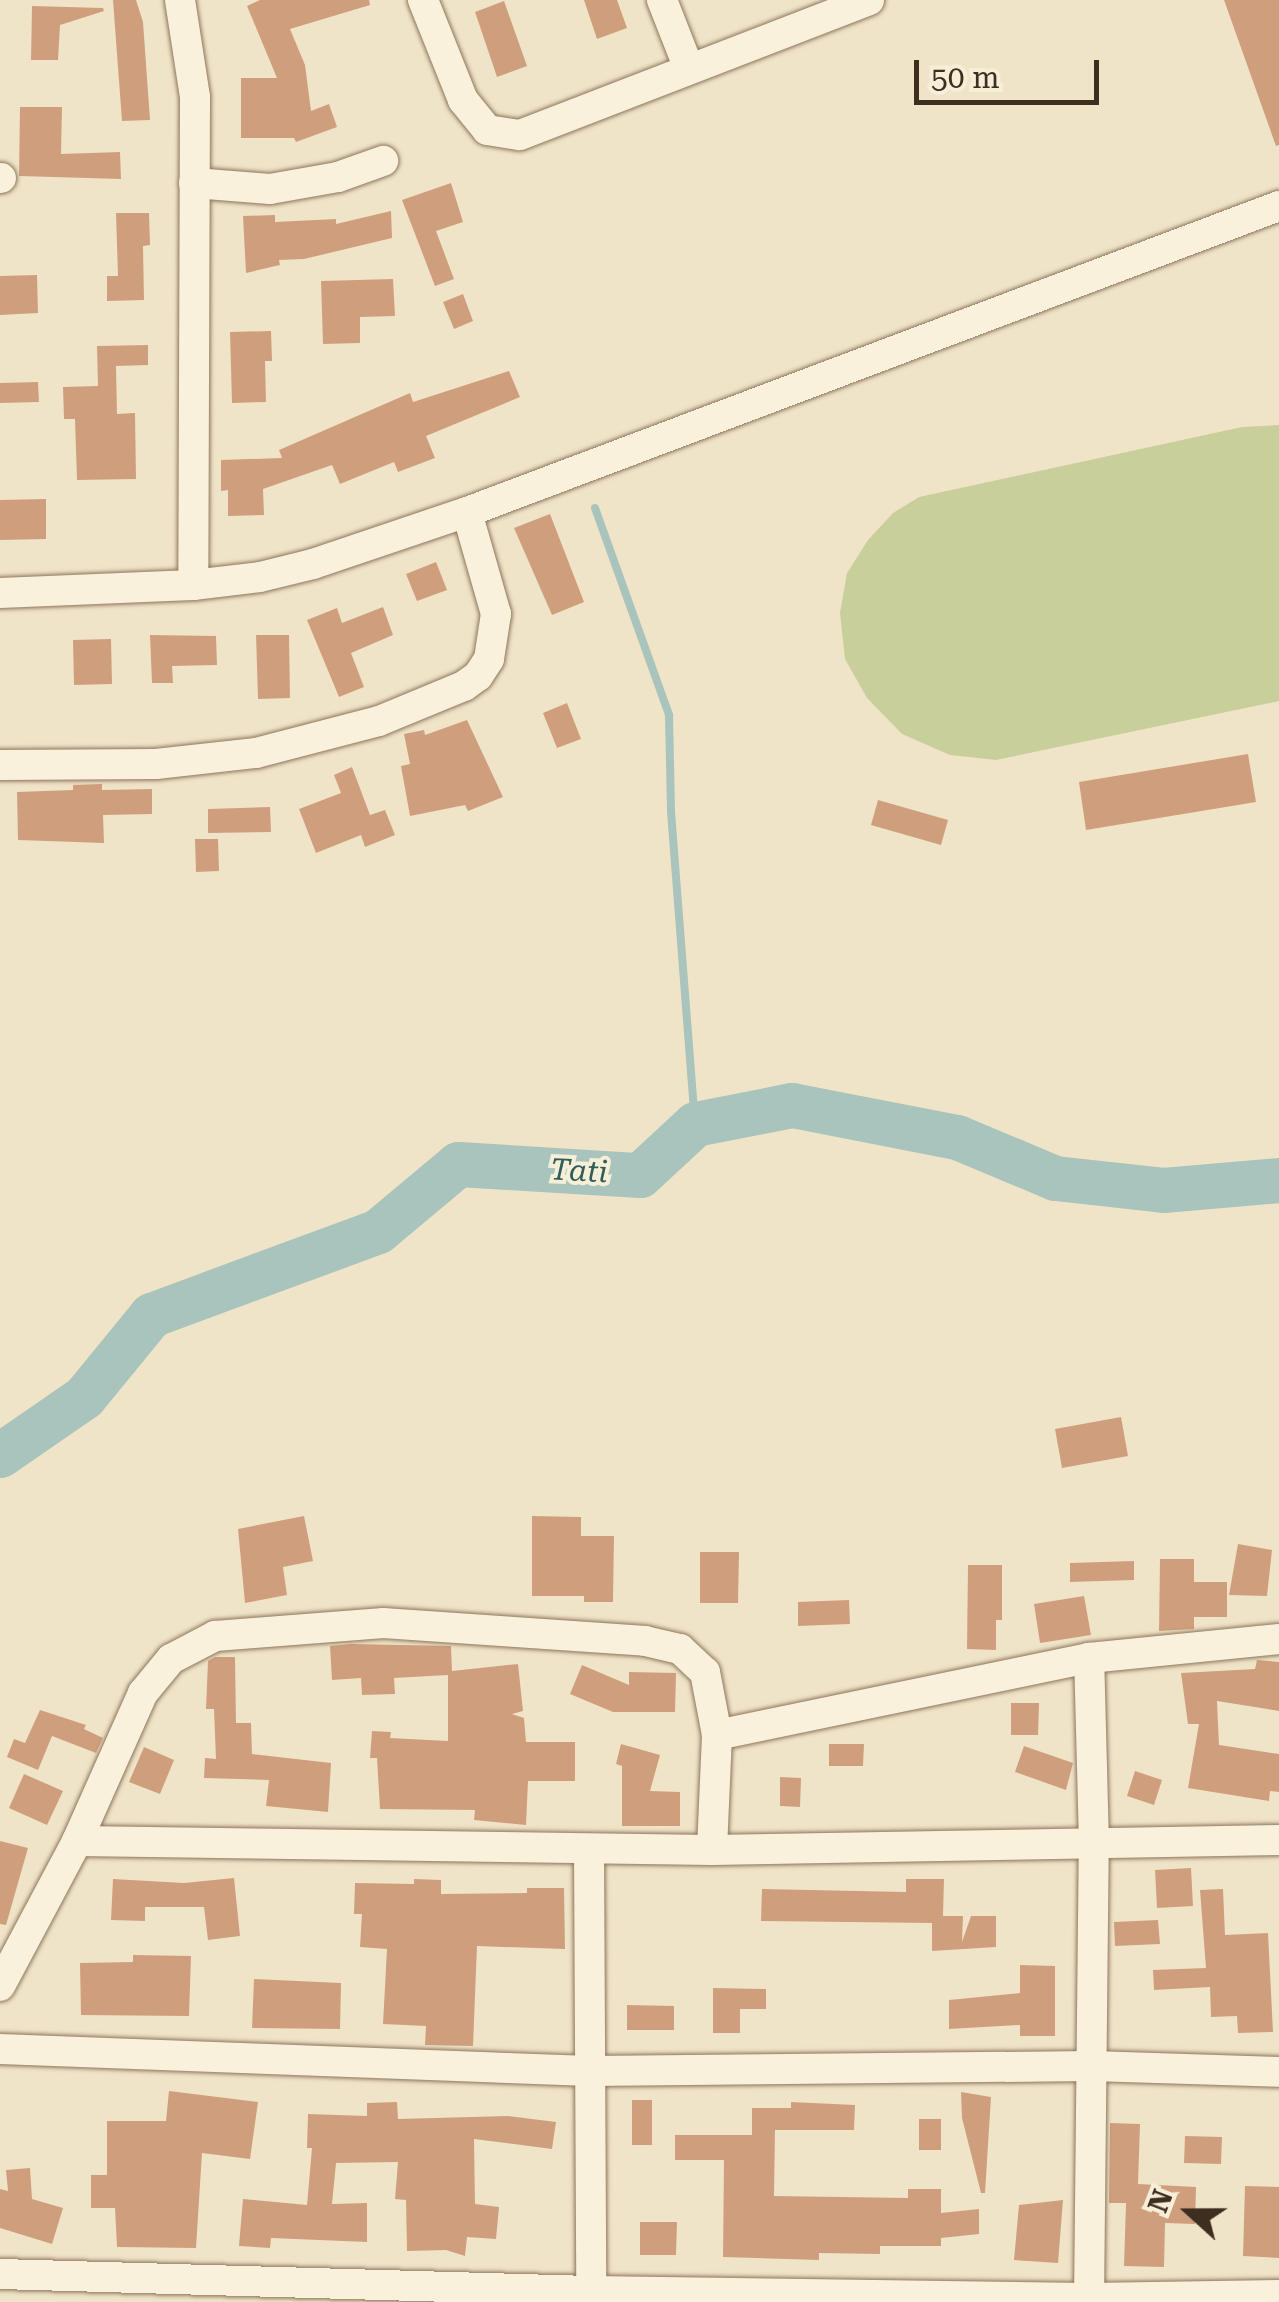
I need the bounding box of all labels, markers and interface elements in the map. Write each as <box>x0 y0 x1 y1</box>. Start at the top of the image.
scale bar <box>919 40 1104 102</box>
text: 50 m <box>931 60 1000 95</box>
water label: Tati <box>549 1152 609 1190</box>
north arrow <box>1139 2162 1239 2262</box>
text: N <box>1141 2185 1180 2217</box>

